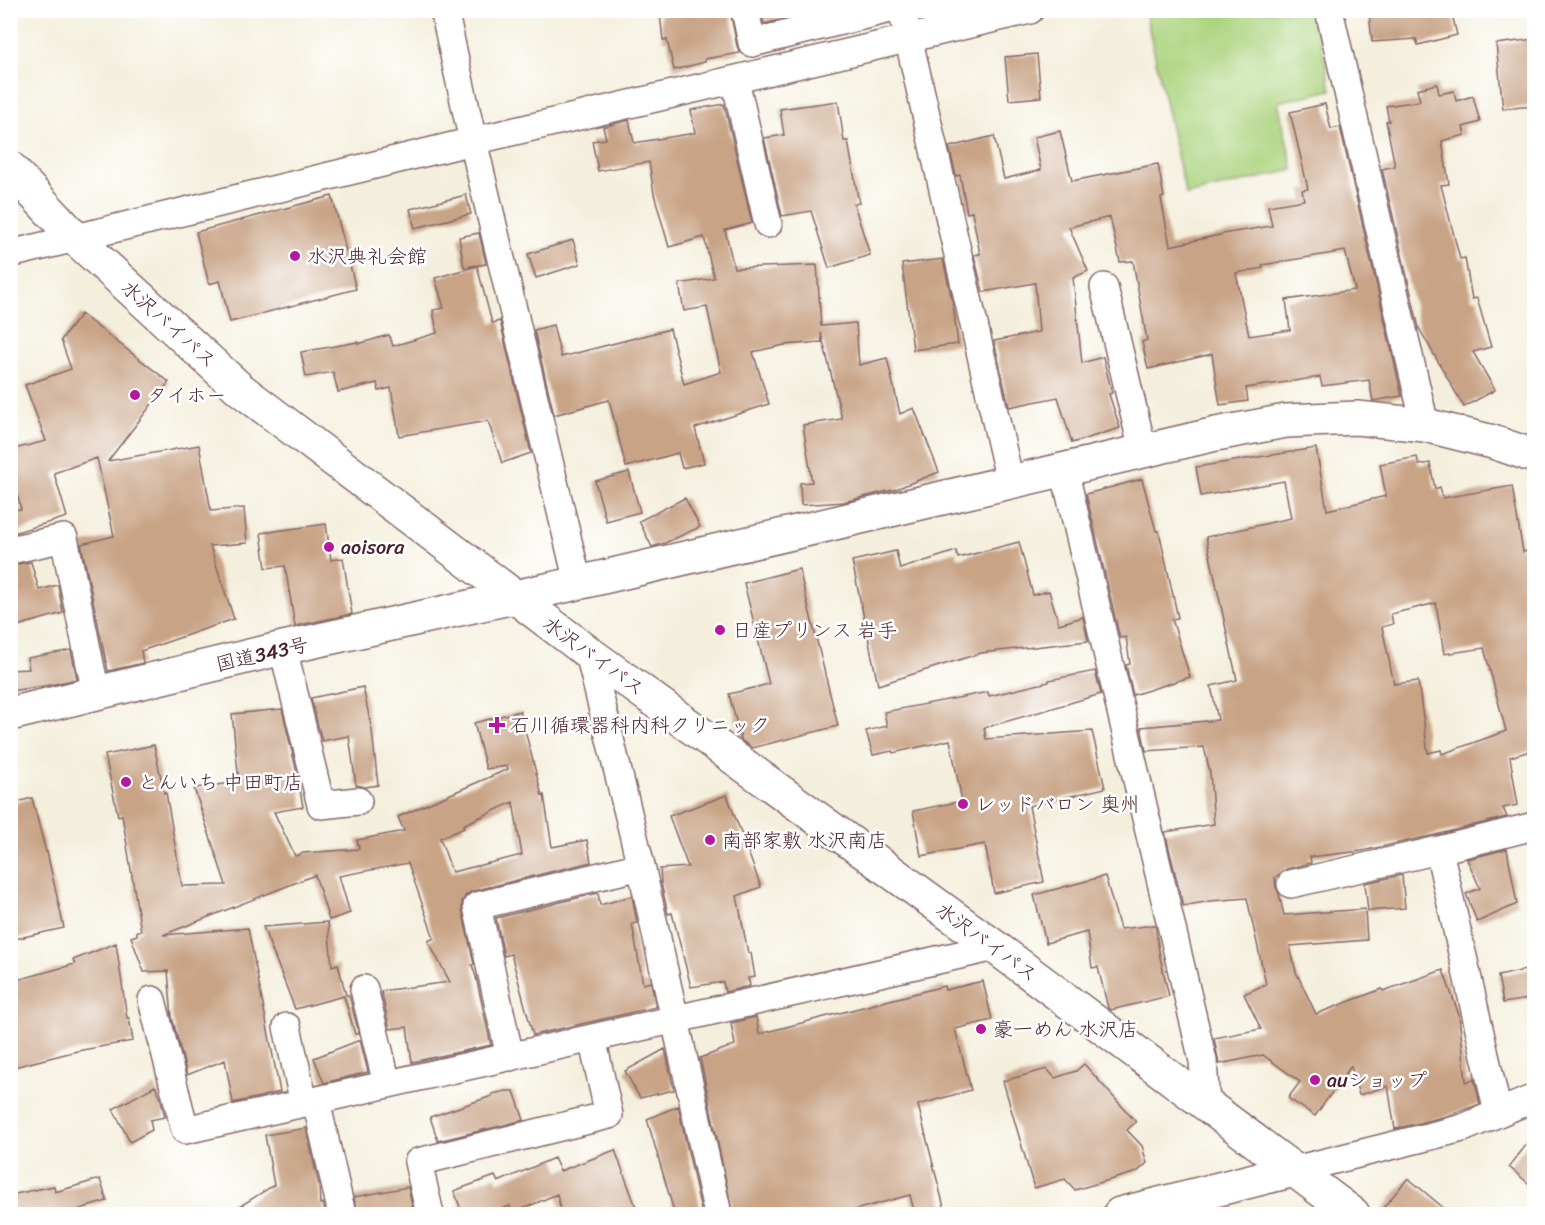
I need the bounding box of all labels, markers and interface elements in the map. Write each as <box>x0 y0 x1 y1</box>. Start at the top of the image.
place label: 水沢典礼会館 <box>307 239 427 274</box>
marker: 水沢典礼会館 <box>288 249 302 263</box>
street label: 水沢バイパス <box>113 271 225 377</box>
place label: タイホー <box>147 378 226 413</box>
marker: タイホー <box>128 388 142 402</box>
place label: aoisora <box>341 530 405 565</box>
marker: aoisora <box>322 540 336 554</box>
street label: 水沢バイパス <box>535 607 652 706</box>
place label: 日産プリンス 岩手 <box>732 613 897 648</box>
marker: 日産プリンス 岩手 <box>713 623 727 637</box>
street label: 国道343号 <box>212 627 312 682</box>
place label: 石川循環器科内科クリニック <box>510 708 770 743</box>
marker: 石川循環器科内科クリニック <box>488 716 506 734</box>
place label: とんいち 中田町店 <box>138 765 303 800</box>
marker: とんいち 中田町店 <box>119 775 133 789</box>
place label: レッドバロン 奥州 <box>975 787 1140 822</box>
marker: レッドバロン 奥州 <box>956 797 970 811</box>
place label: 南部家敷 水沢南店 <box>722 823 887 858</box>
marker: 南部家敷 水沢南店 <box>703 833 717 847</box>
street label: 水沢バイパス <box>928 893 1045 992</box>
place label: 豪一めん 水沢店 <box>993 1012 1138 1047</box>
marker: 豪一めん 水沢店 <box>974 1022 988 1036</box>
place label: auショップ <box>1327 1063 1427 1098</box>
marker: auショップ <box>1308 1073 1322 1087</box>

